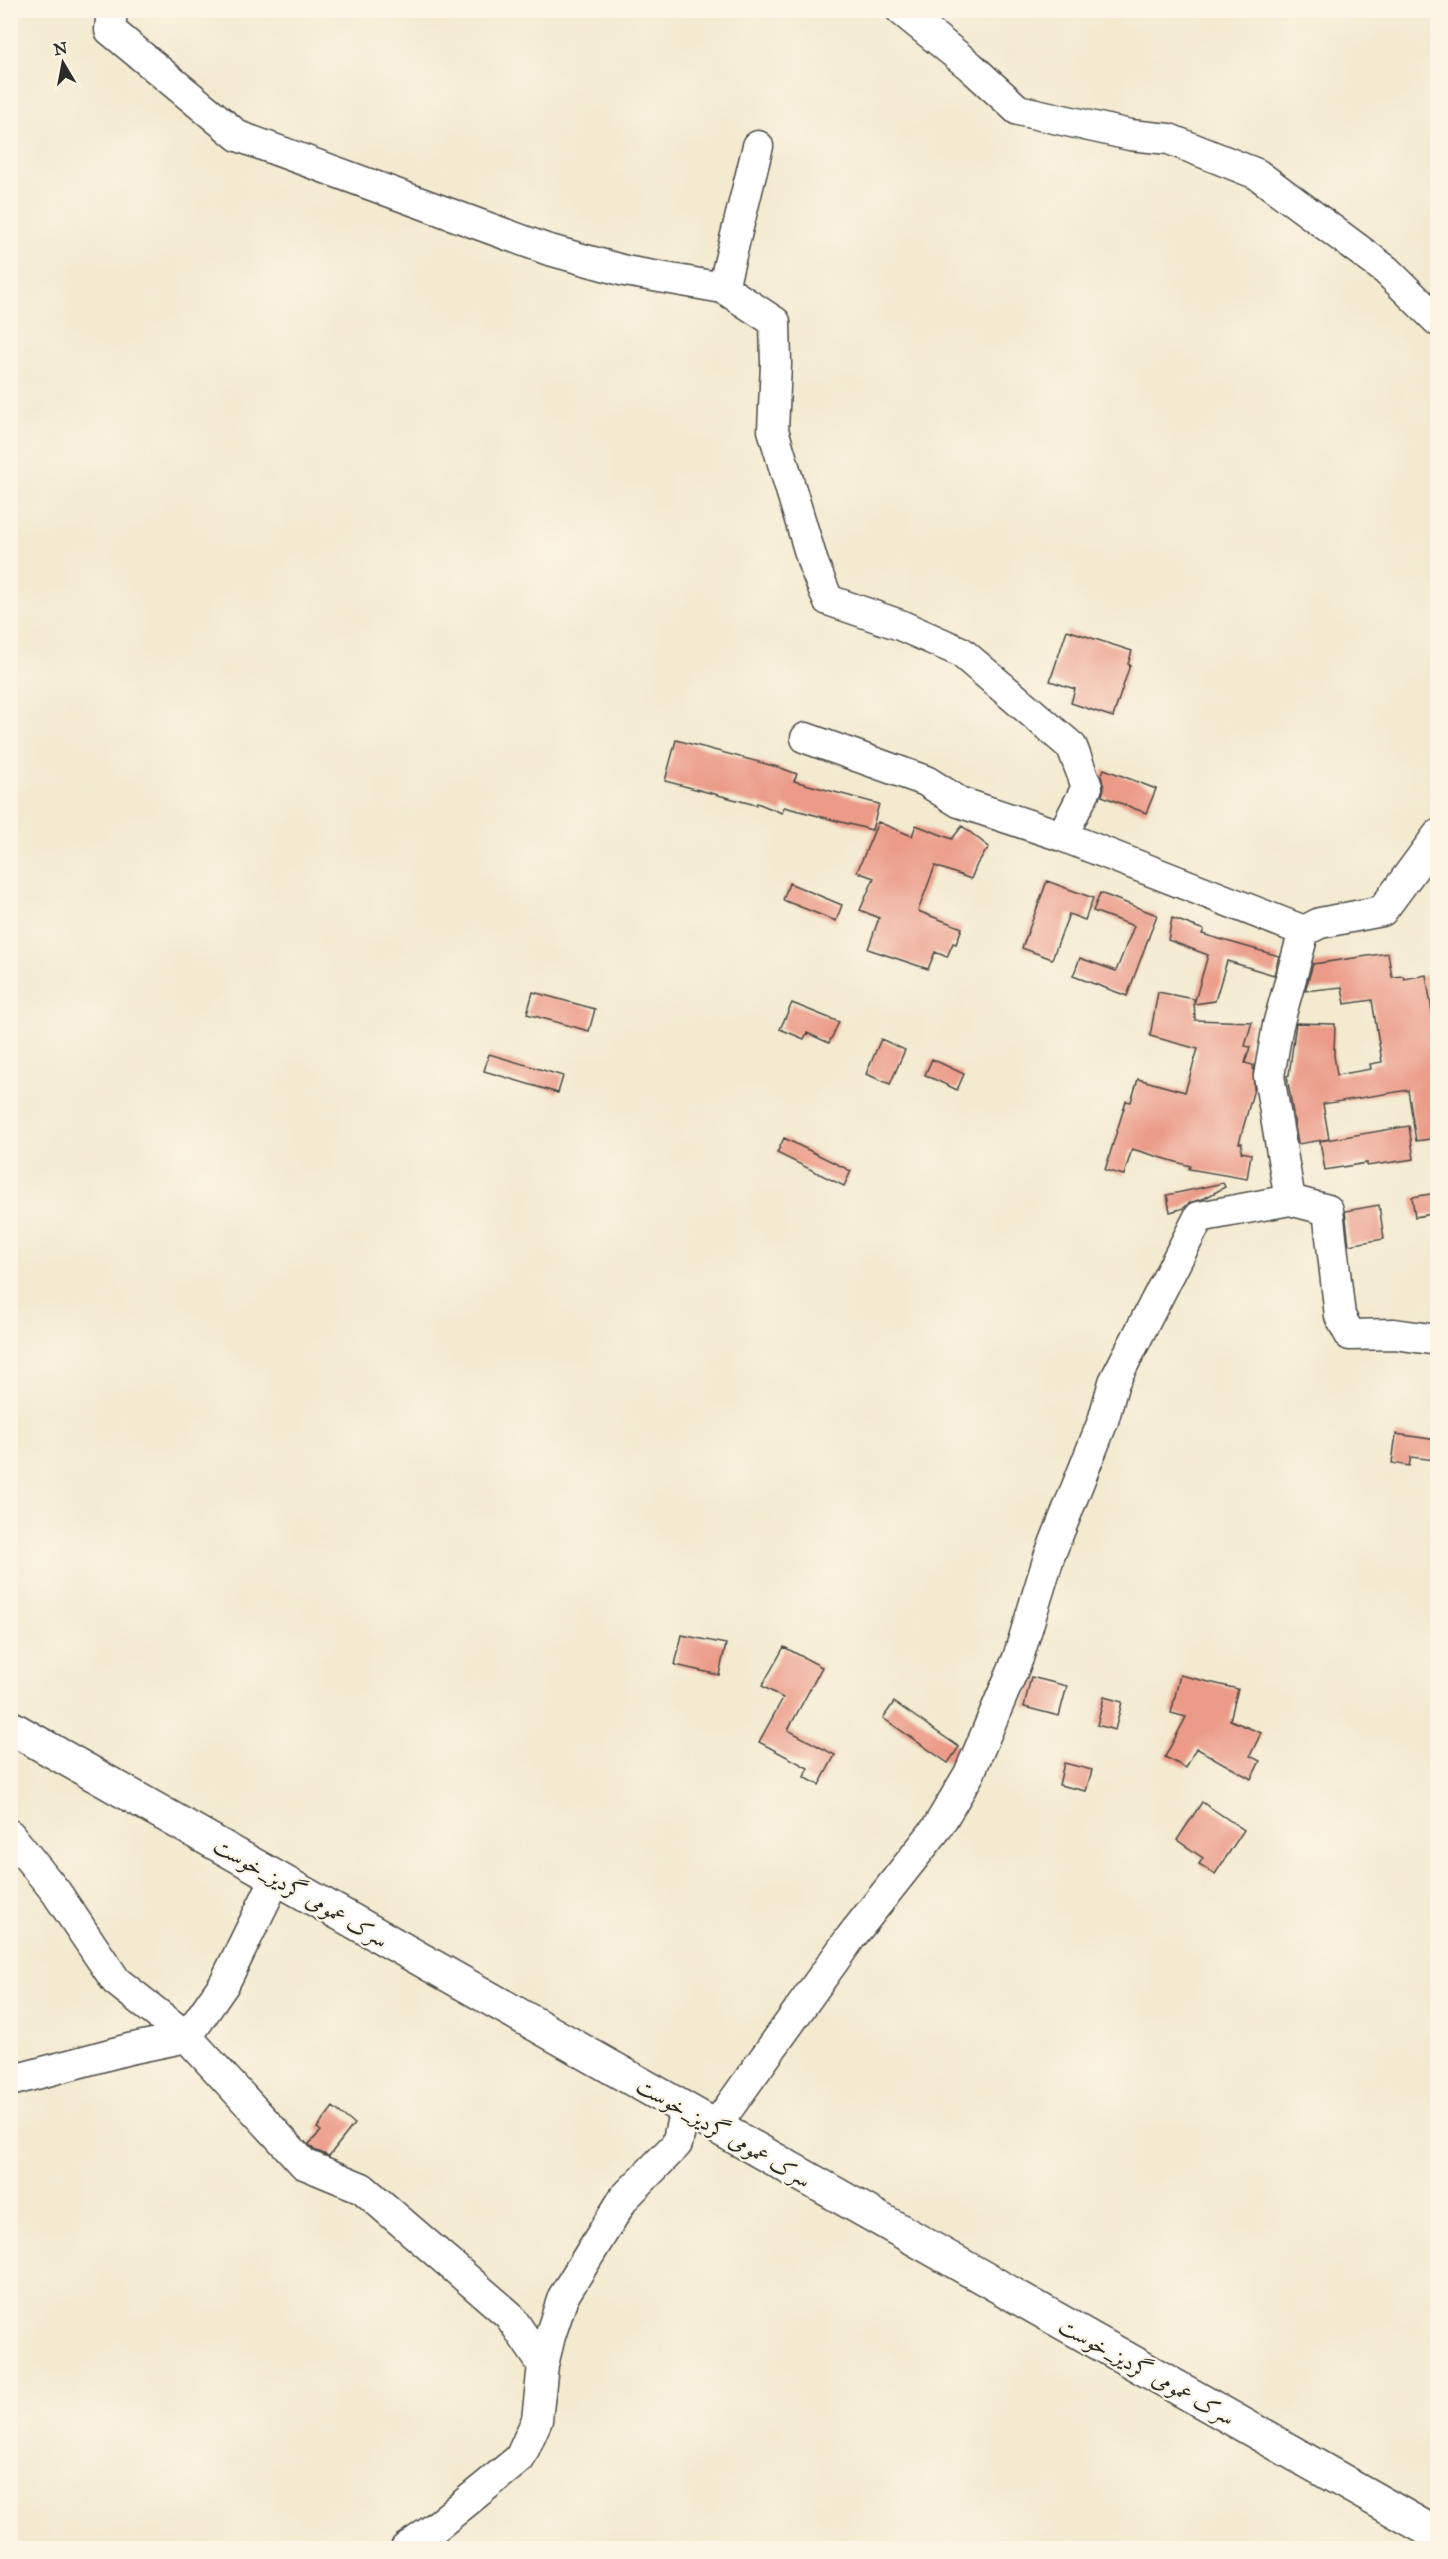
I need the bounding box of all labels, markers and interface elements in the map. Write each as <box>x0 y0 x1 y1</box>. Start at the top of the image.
north arrow <box>33 33 93 93</box>
text: N <box>52 38 69 59</box>
street label: سرک عمومی گردیز_خوست <box>208 1831 393 1954</box>
street label: سرک عمومی گردیز_خوست <box>631 2071 816 2194</box>
street label: سرک عمومی گردیز_خوست <box>1054 2311 1240 2432</box>

